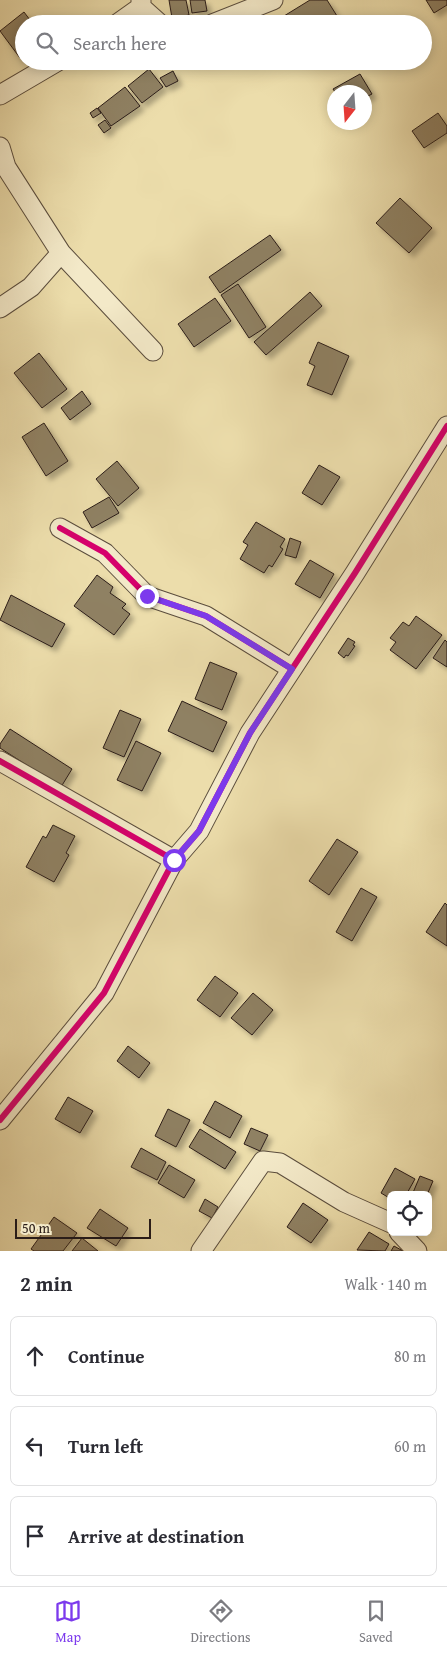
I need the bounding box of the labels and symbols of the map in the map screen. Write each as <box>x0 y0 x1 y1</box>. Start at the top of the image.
north arrow <box>327 85 372 130</box>
route end <box>136 585 159 608</box>
route start <box>163 849 186 872</box>
scale bar <box>15 1216 151 1239</box>

